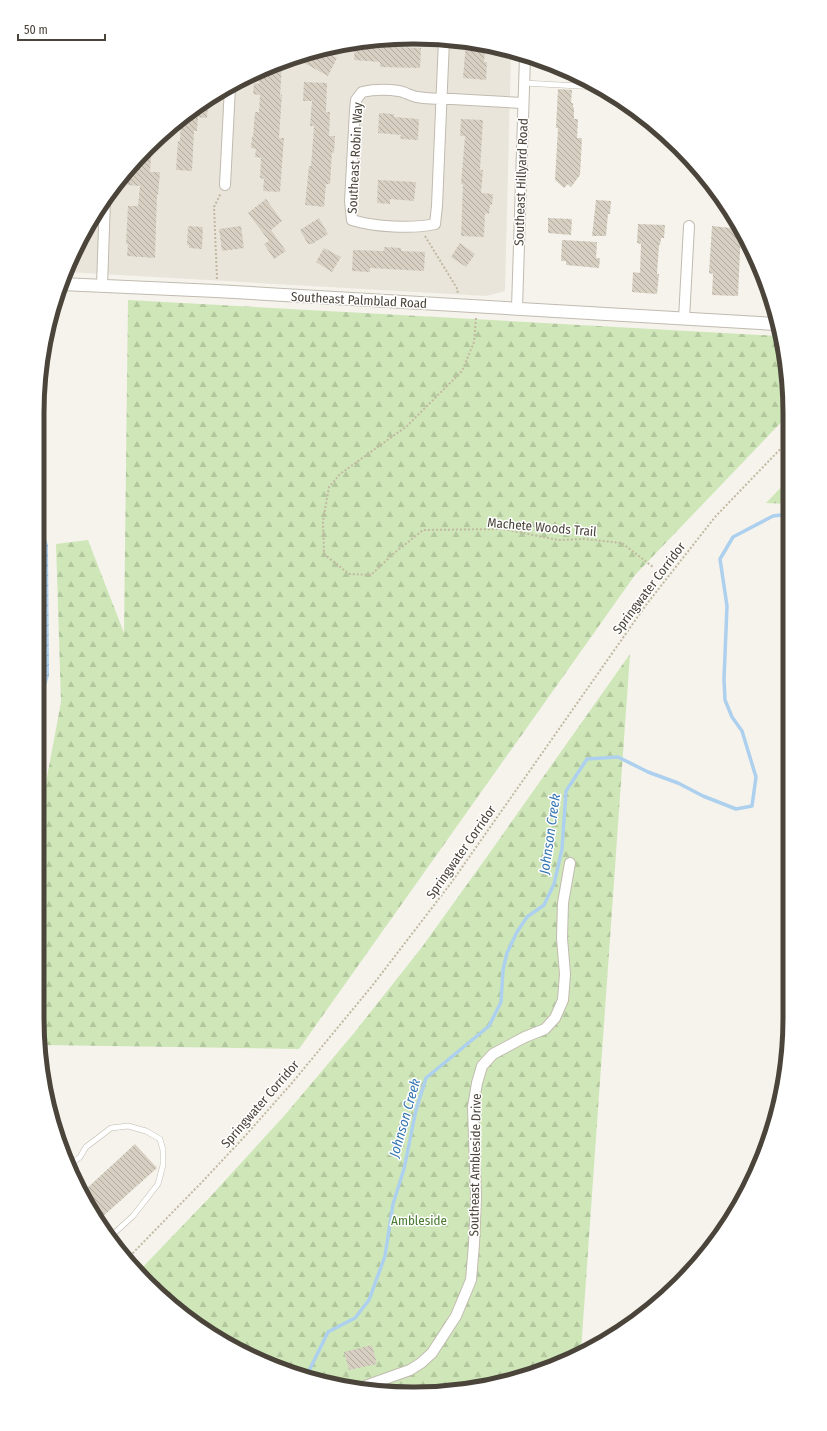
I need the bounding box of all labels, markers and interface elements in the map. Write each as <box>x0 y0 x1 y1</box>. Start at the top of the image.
scale bar <box>18 16 105 42</box>
text: 50 m <box>24 23 48 37</box>
street label: Southeast Robin Way <box>345 102 365 214</box>
street label: Southeast Hillyard Road <box>511 118 531 246</box>
street label: Southeast Palmblad Road <box>291 289 427 311</box>
street label: Machete Woods Trail <box>487 515 598 539</box>
street label: Springwater Corridor <box>610 539 689 637</box>
water label: Johnson Creek <box>536 793 564 876</box>
street label: Springwater Corridor <box>423 802 499 902</box>
street label: Springwater Corridor <box>218 1057 302 1151</box>
water label: Johnson Creek <box>385 1077 424 1160</box>
street label: Southeast Ambleside Drive <box>466 1093 484 1237</box>
park label: Ambleside <box>391 1213 447 1228</box>

